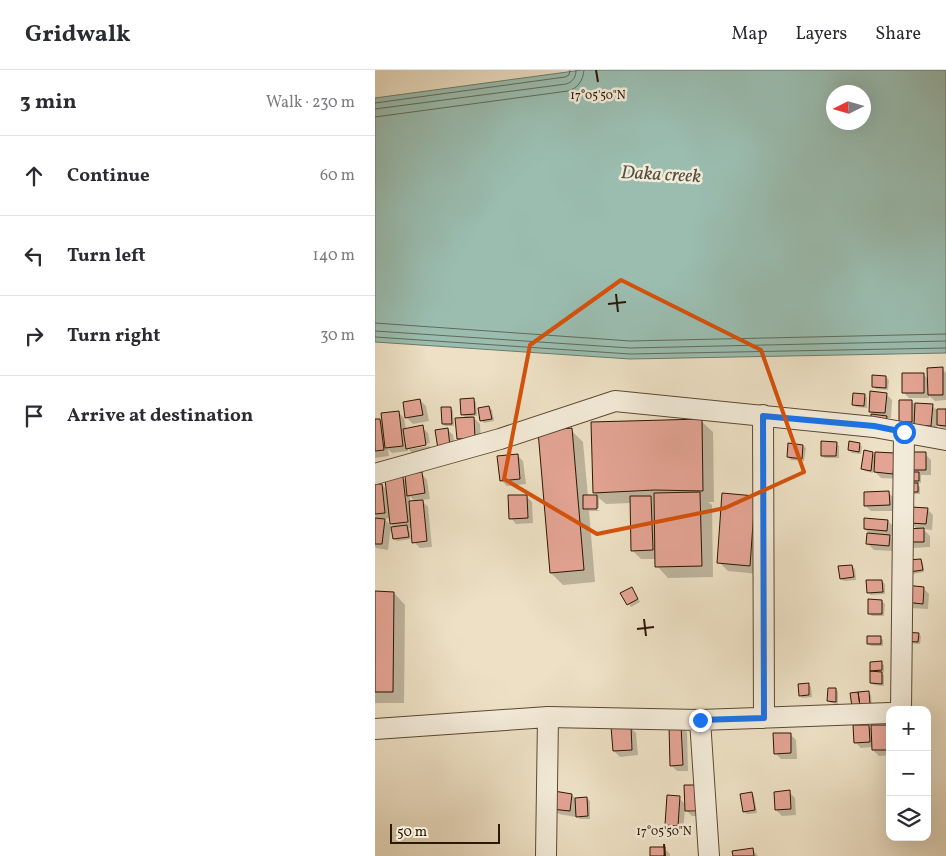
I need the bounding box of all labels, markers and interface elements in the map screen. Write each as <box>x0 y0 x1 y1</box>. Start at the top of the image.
text: Gridwalk <box>25 18 131 52</box>
text: Map <box>731 22 767 47</box>
text: Layers <box>795 22 847 47</box>
text: Share <box>875 22 921 47</box>
north arrow <box>826 85 871 130</box>
text: 3 min <box>20 88 76 117</box>
text: 17°05'50"N <box>570 88 626 104</box>
text: Walk · 230 m <box>266 92 355 114</box>
water label: Daka creek <box>620 160 702 190</box>
icon: ahead <box>20 162 48 190</box>
text: Continue <box>67 163 150 189</box>
text: 60 m <box>320 165 355 187</box>
icon: left <box>20 242 48 270</box>
text: Turn left <box>67 243 146 269</box>
text: 140 m <box>313 245 355 267</box>
icon: right <box>20 322 48 350</box>
text: Turn right <box>67 323 160 349</box>
text: 30 m <box>320 325 355 347</box>
icon: arrive <box>20 402 48 430</box>
text: Arrive at destination <box>67 403 253 429</box>
route start <box>893 421 916 444</box>
map controls <box>886 706 931 841</box>
button: + <box>886 706 931 751</box>
route end <box>689 709 712 732</box>
button: − <box>886 751 931 796</box>
button: layers <box>886 796 931 841</box>
scale bar <box>390 821 500 844</box>
text: 50 m <box>397 823 427 842</box>
text: 17°05'50"N <box>636 824 692 840</box>

